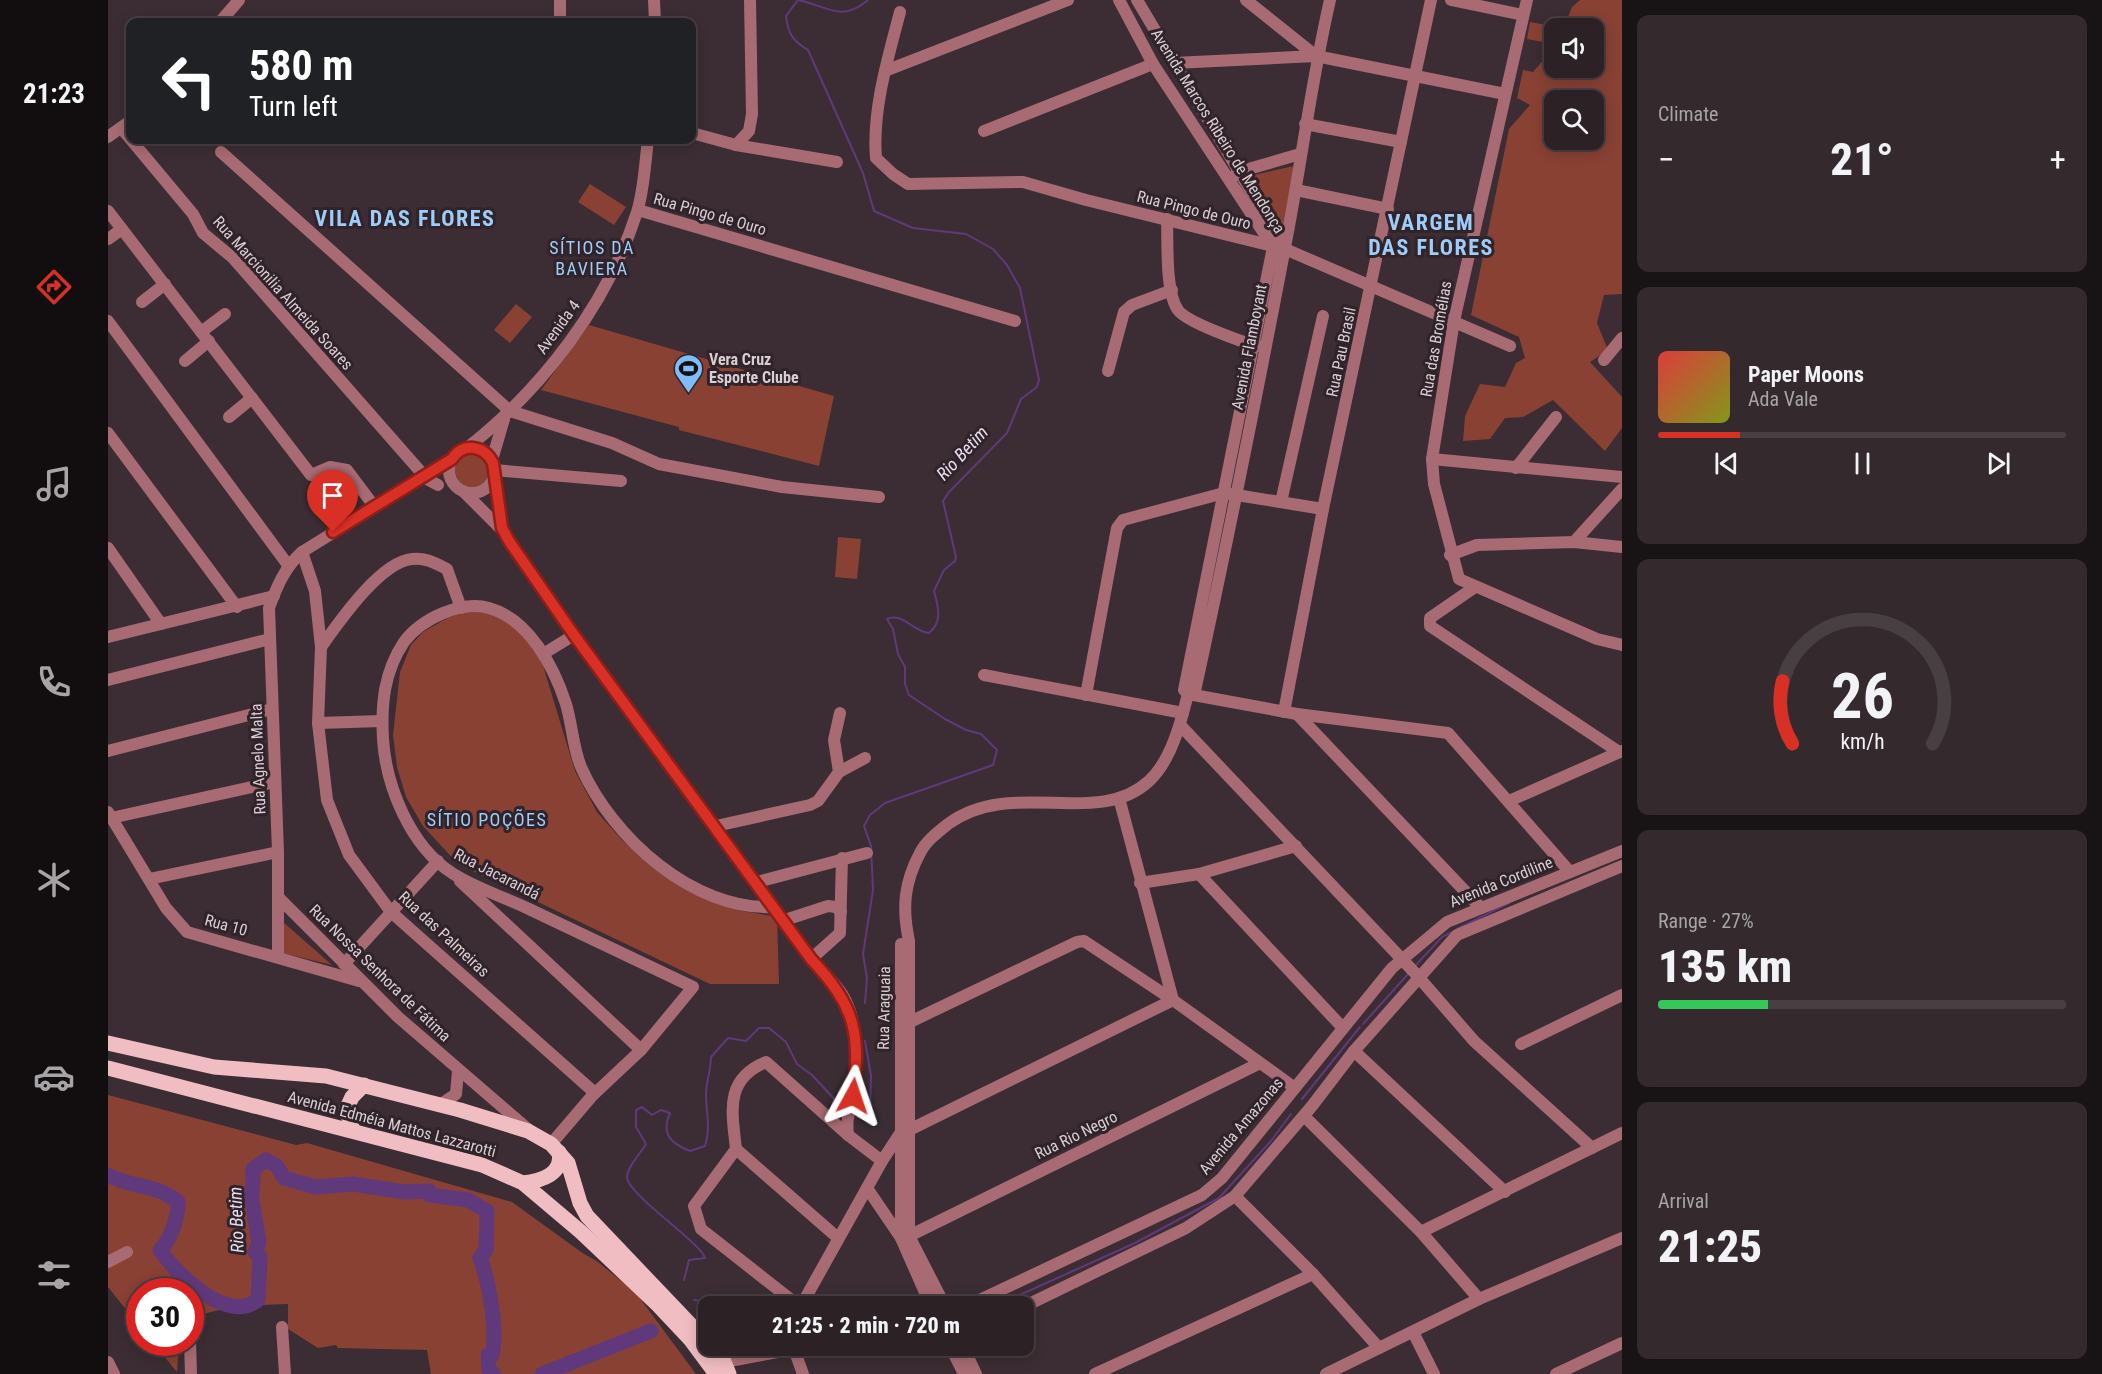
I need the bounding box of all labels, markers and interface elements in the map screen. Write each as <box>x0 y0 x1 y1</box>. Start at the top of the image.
map controls <box>1544 18 1604 150</box>
button: sound <box>1544 18 1604 78</box>
street label: Avenida Marcos Ribeiro de Mendonça <box>1147 25 1289 237</box>
text: 580 m <box>249 41 354 90</box>
icon: left <box>150 42 228 120</box>
text: 21:23 <box>23 78 85 110</box>
button: search <box>1544 90 1604 150</box>
text: Turn left <box>249 91 338 123</box>
text: Climate <box>1658 102 1718 126</box>
text: 21° <box>1830 133 1894 186</box>
text: − <box>1658 140 1675 179</box>
text: + <box>2050 140 2066 179</box>
street label: Rua Pingo de Ouro <box>1135 187 1253 233</box>
street label: Rua Pingo de Ouro <box>651 189 769 239</box>
district label: VILA DAS FLORES <box>315 206 495 231</box>
district label: VARGEM DAS FLORES <box>1368 210 1494 260</box>
street label: Rua Marcionilia Almeida Soares <box>209 212 357 374</box>
district label: SÍTIOS DA BAVIERA <box>549 237 635 279</box>
icon: directions <box>33 266 75 308</box>
street label: Rua das Bromélias <box>1416 280 1456 398</box>
street label: Avenida Flamboyant <box>1228 282 1271 411</box>
street label: Avenida 4 <box>532 296 584 358</box>
street label: Rua Pau Brasil <box>1322 306 1360 398</box>
place label: Vera Cruz Esporte Clube <box>709 350 799 387</box>
sports icon: Vera Cruz Esporte Clube <box>672 352 704 394</box>
text: Paper Moons <box>1748 362 1864 387</box>
text: Ada Vale <box>1748 387 1818 411</box>
water label: Rio Betim <box>932 422 992 484</box>
icon: previous <box>1710 447 1743 480</box>
icon: pause <box>1846 447 1879 480</box>
icon: next <box>1982 447 2015 480</box>
icon: music <box>33 463 75 505</box>
pin <box>307 470 358 532</box>
icon: arrive <box>316 479 349 512</box>
text: 26 <box>1830 660 1894 733</box>
icon: phone <box>33 661 75 703</box>
street label: Rua Agnelo Malta <box>247 703 269 815</box>
text: km/h <box>1840 729 1884 754</box>
district label: SÍTIO POÇÕES <box>427 808 547 830</box>
street label: Rua Jacarandá <box>451 844 543 904</box>
street label: Avenida Cordiline <box>1447 853 1555 911</box>
icon: climate <box>33 859 75 901</box>
street label: Rua das Palmeiras <box>395 887 493 981</box>
street label: Rua Nossa Senhora de Fátima <box>305 901 455 1045</box>
text: Range · 27% <box>1658 909 1754 933</box>
street label: Rua 10 <box>203 910 249 940</box>
text: 135 km <box>1658 940 1792 993</box>
street label: Rua Araguaia <box>874 966 894 1050</box>
icon: car <box>33 1056 75 1098</box>
position arrow <box>821 1064 885 1128</box>
street label: Avenida Amazonas <box>1195 1074 1287 1178</box>
street label: Avenida Edméia Mattos Lazzarotti <box>286 1087 498 1161</box>
street label: Rua Rio Negro <box>1032 1107 1120 1163</box>
water label: Rio Betim <box>224 1187 248 1253</box>
text: Arrival <box>1658 1189 1709 1213</box>
text: 21:25 <box>1658 1220 1762 1273</box>
icon: filters <box>33 1254 75 1296</box>
speed limit sign: 30 <box>126 1278 204 1356</box>
text: 21:25 · 2 min · 720 m <box>772 1313 960 1338</box>

